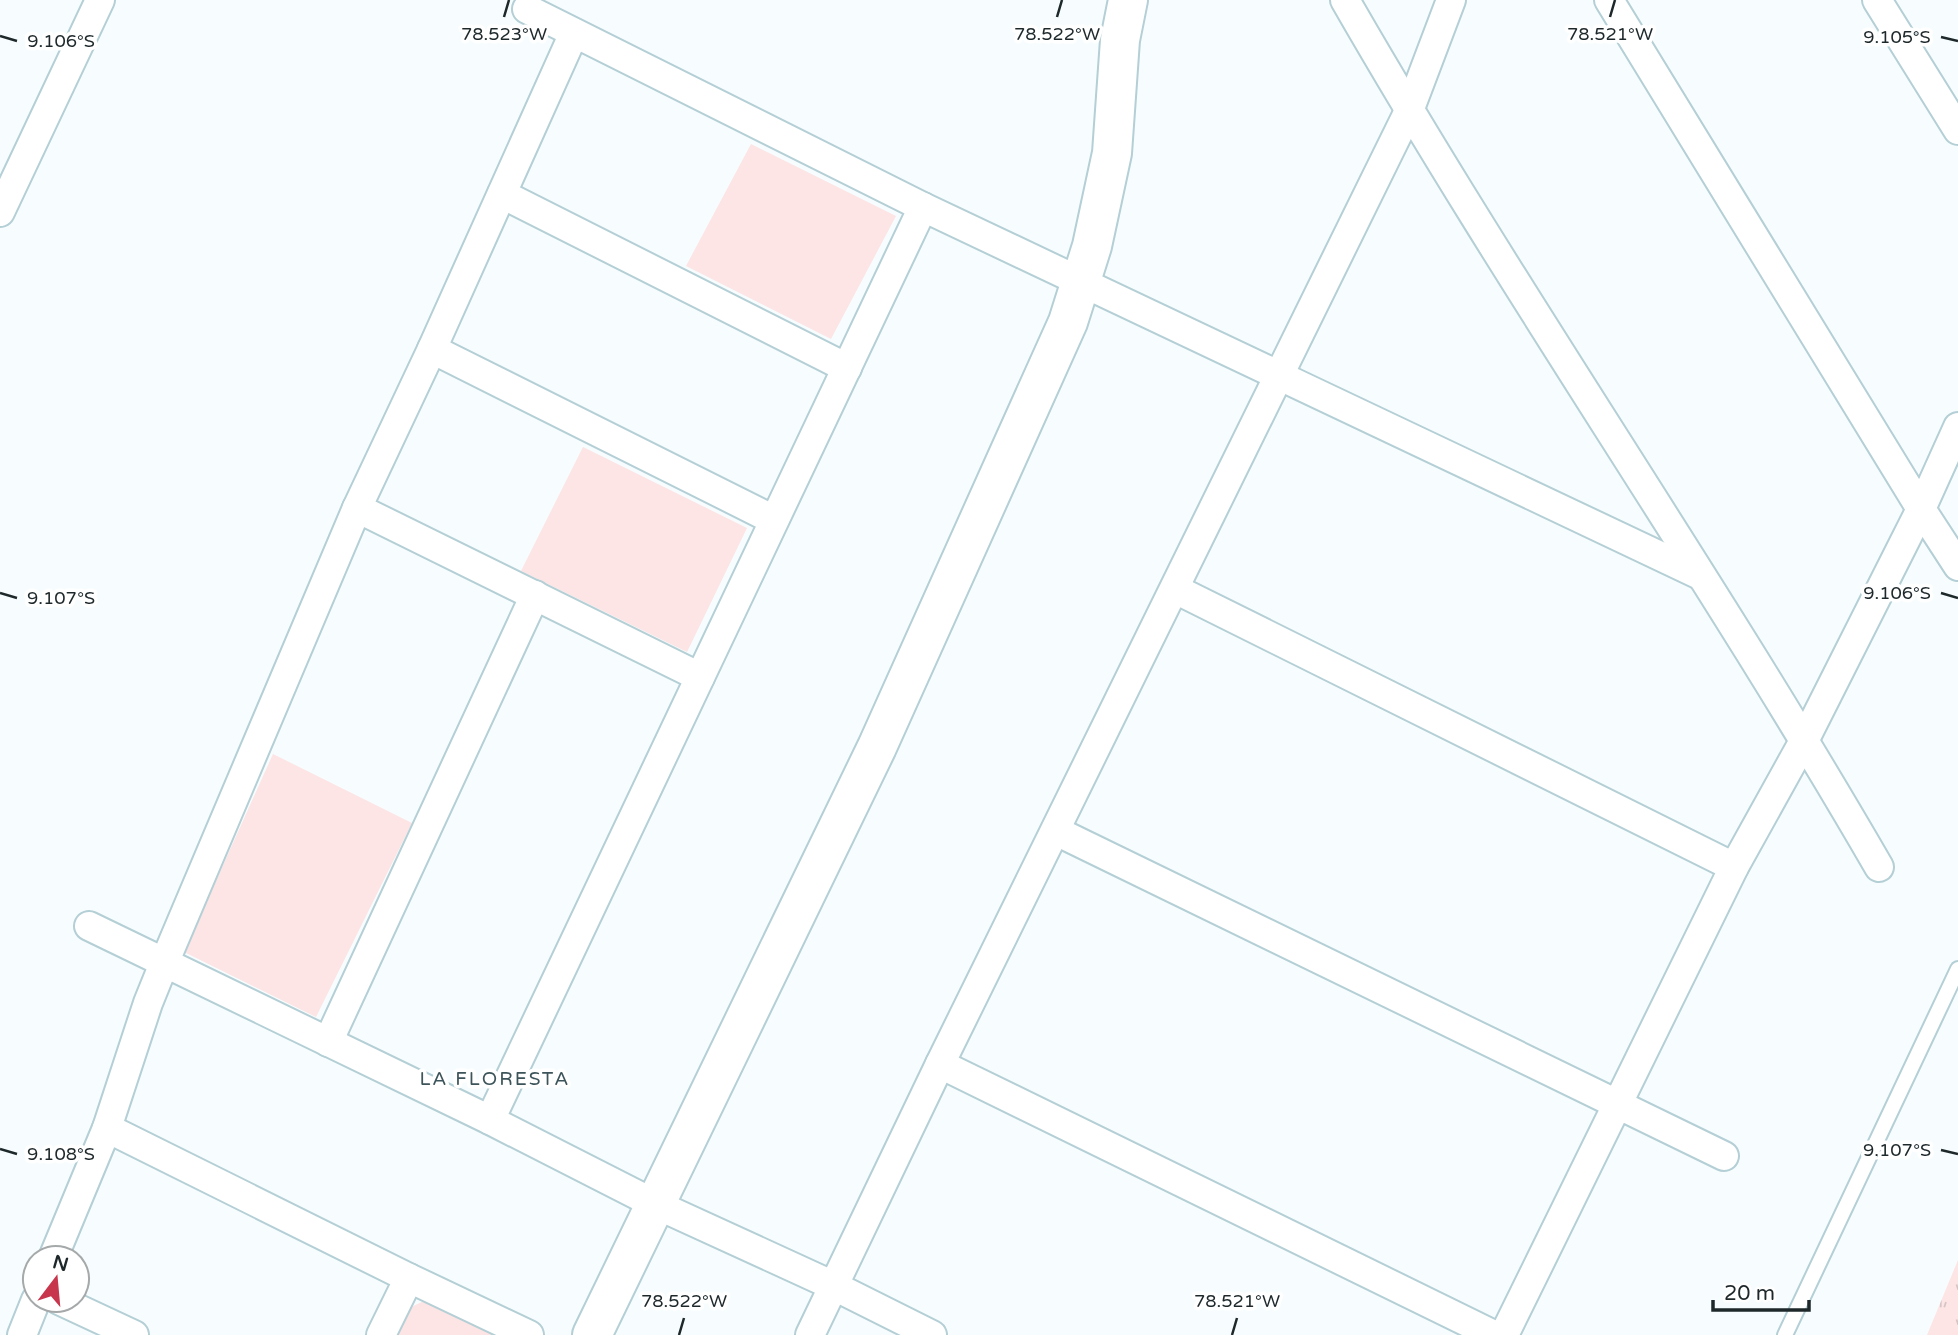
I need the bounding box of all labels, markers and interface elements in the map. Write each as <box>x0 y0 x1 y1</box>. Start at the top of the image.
text: 78.523°W <box>461 23 547 45</box>
text: 78.522°W <box>1014 23 1100 45</box>
text: 78.521°W <box>1567 23 1653 45</box>
text: 9.105°S <box>1863 26 1931 48</box>
text: 9.106°S <box>27 30 95 52</box>
text: 9.106°S <box>1863 582 1931 604</box>
text: 9.107°S <box>27 587 95 609</box>
district label: LA FLORESTA <box>420 1068 570 1090</box>
text: 9.107°S <box>1863 1139 1931 1161</box>
text: 9.108°S <box>27 1143 95 1165</box>
north arrow <box>21 1244 91 1314</box>
text: N <box>50 1251 71 1276</box>
scale bar <box>1713 1268 1809 1312</box>
text: 20 m <box>1724 1281 1775 1306</box>
text: 78.522°W <box>641 1290 727 1312</box>
text: 78.521°W <box>1194 1290 1280 1312</box>

